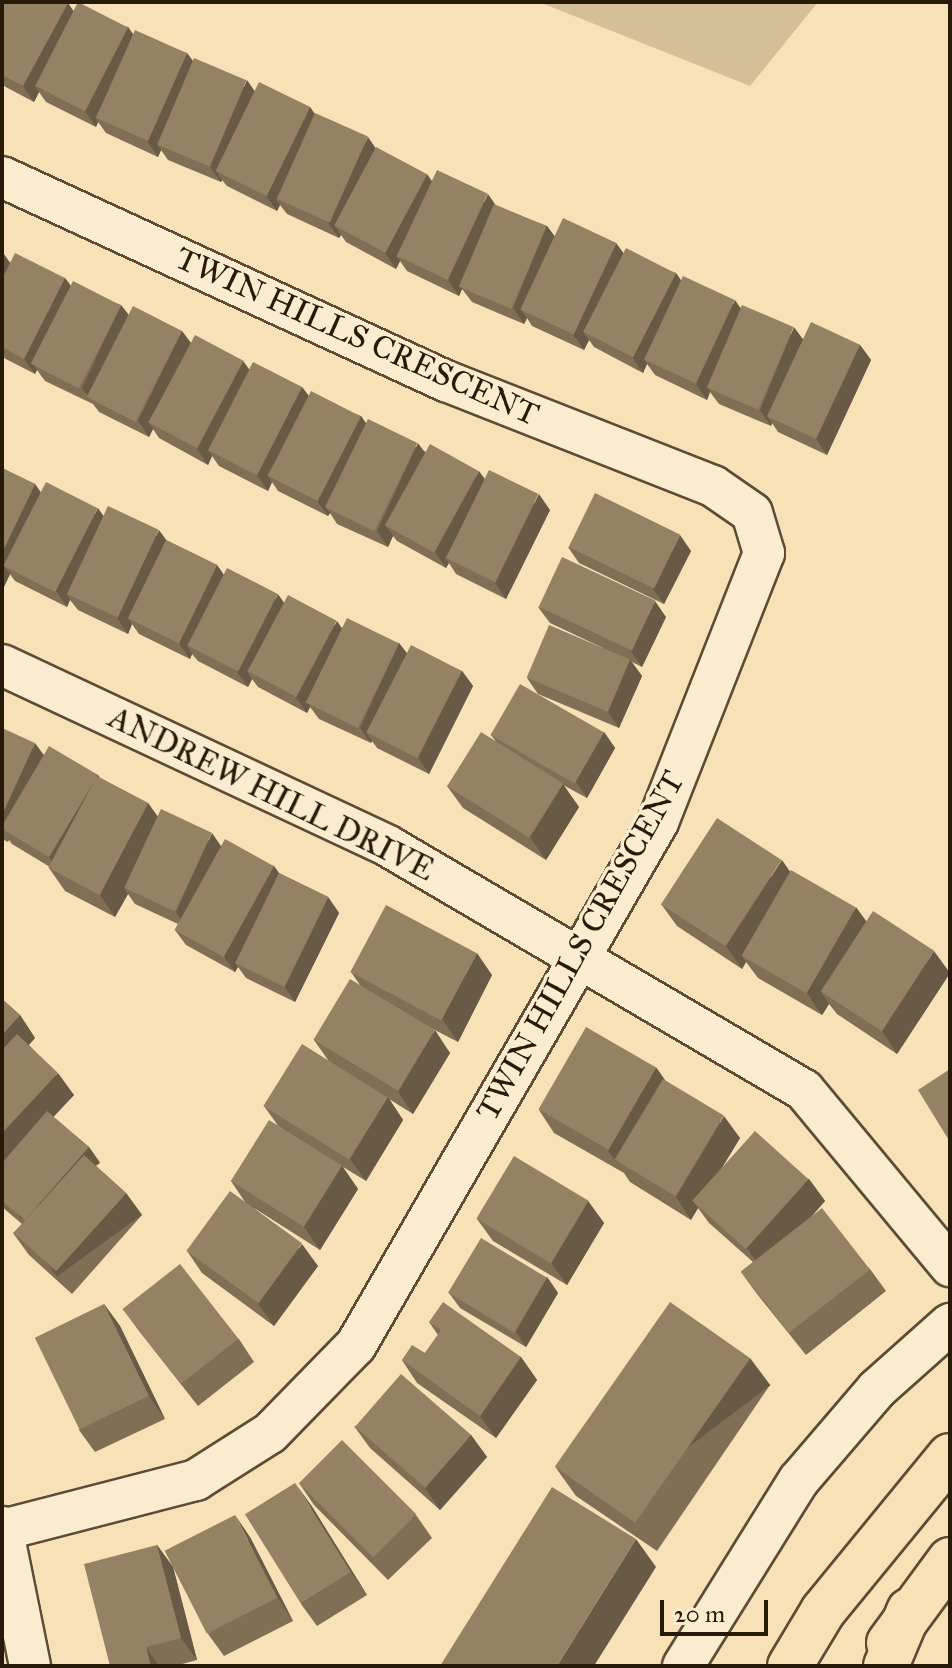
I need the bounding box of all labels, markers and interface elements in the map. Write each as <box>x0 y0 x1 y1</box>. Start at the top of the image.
street label: TWIN HILLS CRESCENT <box>169 239 545 435</box>
street label: ANDREW HILL DRIVE <box>102 698 440 890</box>
street label: TWIN HILLS CRESCENT <box>469 765 693 1127</box>
scale bar <box>664 1584 772 1634</box>
text: 20 m <box>674 1599 725 1629</box>

